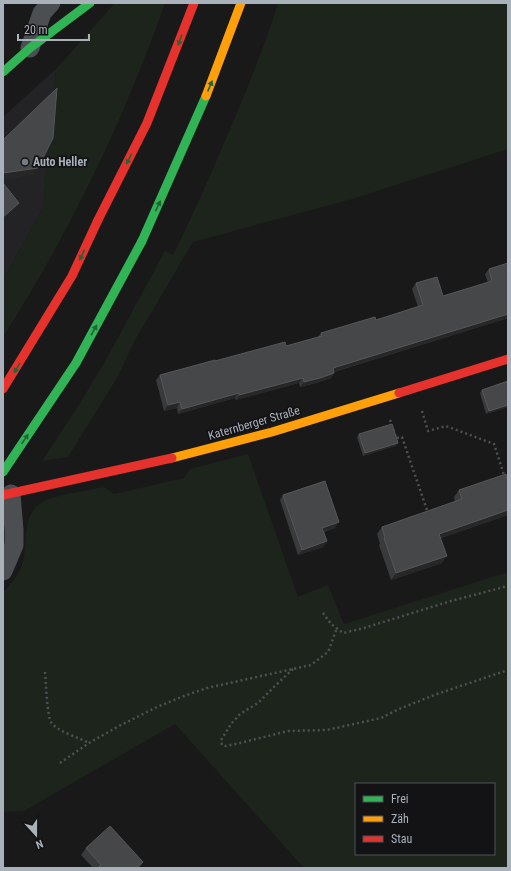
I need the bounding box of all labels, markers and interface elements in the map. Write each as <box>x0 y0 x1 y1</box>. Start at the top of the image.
scale bar <box>18 16 89 42</box>
text: 20 m <box>24 23 48 37</box>
one-way arrow <box>177 34 183 46</box>
one-way arrow <box>207 80 213 92</box>
one-way arrow <box>126 153 132 165</box>
place label: Auto Heller <box>33 155 87 169</box>
marker: Auto Heller <box>20 157 30 167</box>
one-way arrow <box>155 200 161 211</box>
one-way arrow <box>79 250 85 261</box>
one-way arrow <box>91 324 98 335</box>
one-way arrow <box>13 362 20 374</box>
street label: Katernberger Straße <box>207 403 302 443</box>
one-way arrow <box>21 434 29 445</box>
legend <box>355 783 495 855</box>
text: Frei <box>391 792 409 806</box>
text: Zäh <box>391 812 409 826</box>
north arrow <box>16 815 56 855</box>
text: Stau <box>391 832 413 846</box>
text: N <box>34 837 45 851</box>

